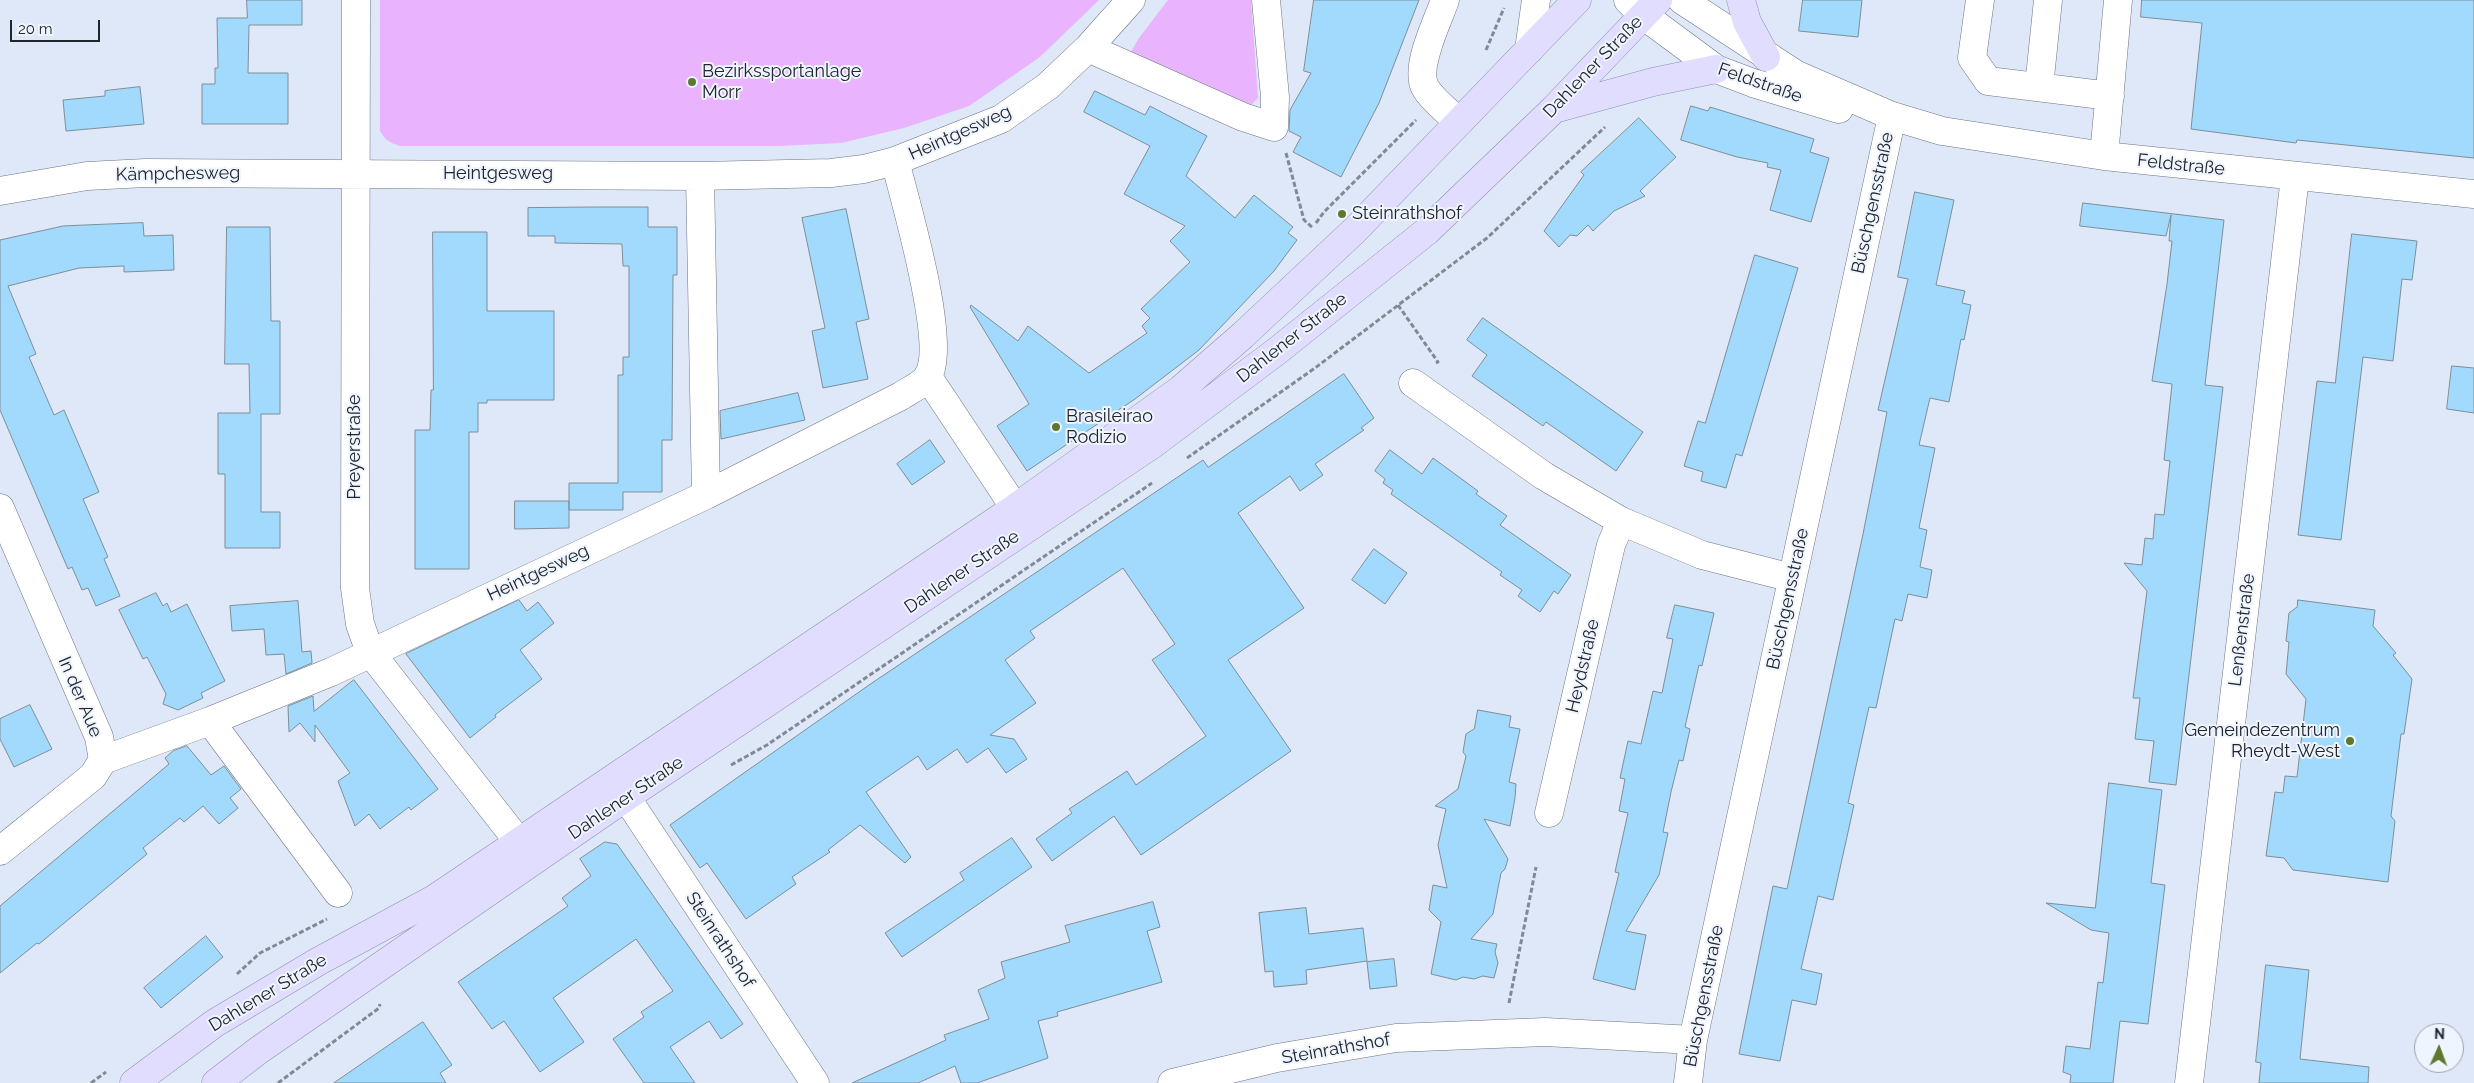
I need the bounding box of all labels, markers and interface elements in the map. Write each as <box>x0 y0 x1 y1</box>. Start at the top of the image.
scale bar <box>12 10 102 42</box>
street label: Dahlener Straße <box>1539 11 1647 123</box>
text: 20 m <box>18 20 53 38</box>
street label: Feldstraße <box>1715 58 1805 108</box>
place label: Bezirkssportanlage Morr <box>702 61 861 104</box>
marker: Bezirkssportanlage Morr <box>686 76 698 88</box>
street label: Heintgesweg <box>905 101 1015 165</box>
street label: Büschgensstraße <box>1847 130 1899 276</box>
street label: Feldstraße <box>2136 150 2226 180</box>
street label: Kämpchesweg <box>116 162 240 186</box>
street label: Heintgesweg <box>443 163 553 185</box>
place label: Steinrathshof <box>1352 203 1462 225</box>
marker: Steinrathshof <box>1336 208 1348 220</box>
street label: Dahlener Straße <box>1233 288 1351 388</box>
street label: Preyerstraße <box>344 394 366 500</box>
place label: Brasileirao Rodizio <box>1066 406 1153 448</box>
marker: Brasileirao Rodizio <box>1050 421 1062 433</box>
street label: Dahlener Straße <box>900 526 1024 618</box>
street label: Büschgensstraße <box>1762 526 1814 672</box>
street label: Heintgesweg <box>484 540 592 606</box>
street label: Lenßenstraße <box>2224 572 2260 688</box>
street label: Heydstraße <box>1562 617 1604 715</box>
street label: In der Aue <box>53 653 107 741</box>
place label: Gemeindezentrum Rheydt-West <box>2184 720 2340 762</box>
marker: Gemeindezentrum Rheydt-West <box>2344 735 2356 747</box>
street label: Dahlener Straße <box>564 752 688 844</box>
street label: Steinrathshof <box>681 888 759 992</box>
street label: Büschgensstraße <box>1680 923 1728 1069</box>
street label: Dahlener Straße <box>205 949 331 1037</box>
north arrow <box>2414 1023 2464 1073</box>
text: N <box>2434 1026 2445 1042</box>
street label: Steinrathshof <box>1280 1029 1392 1069</box>

